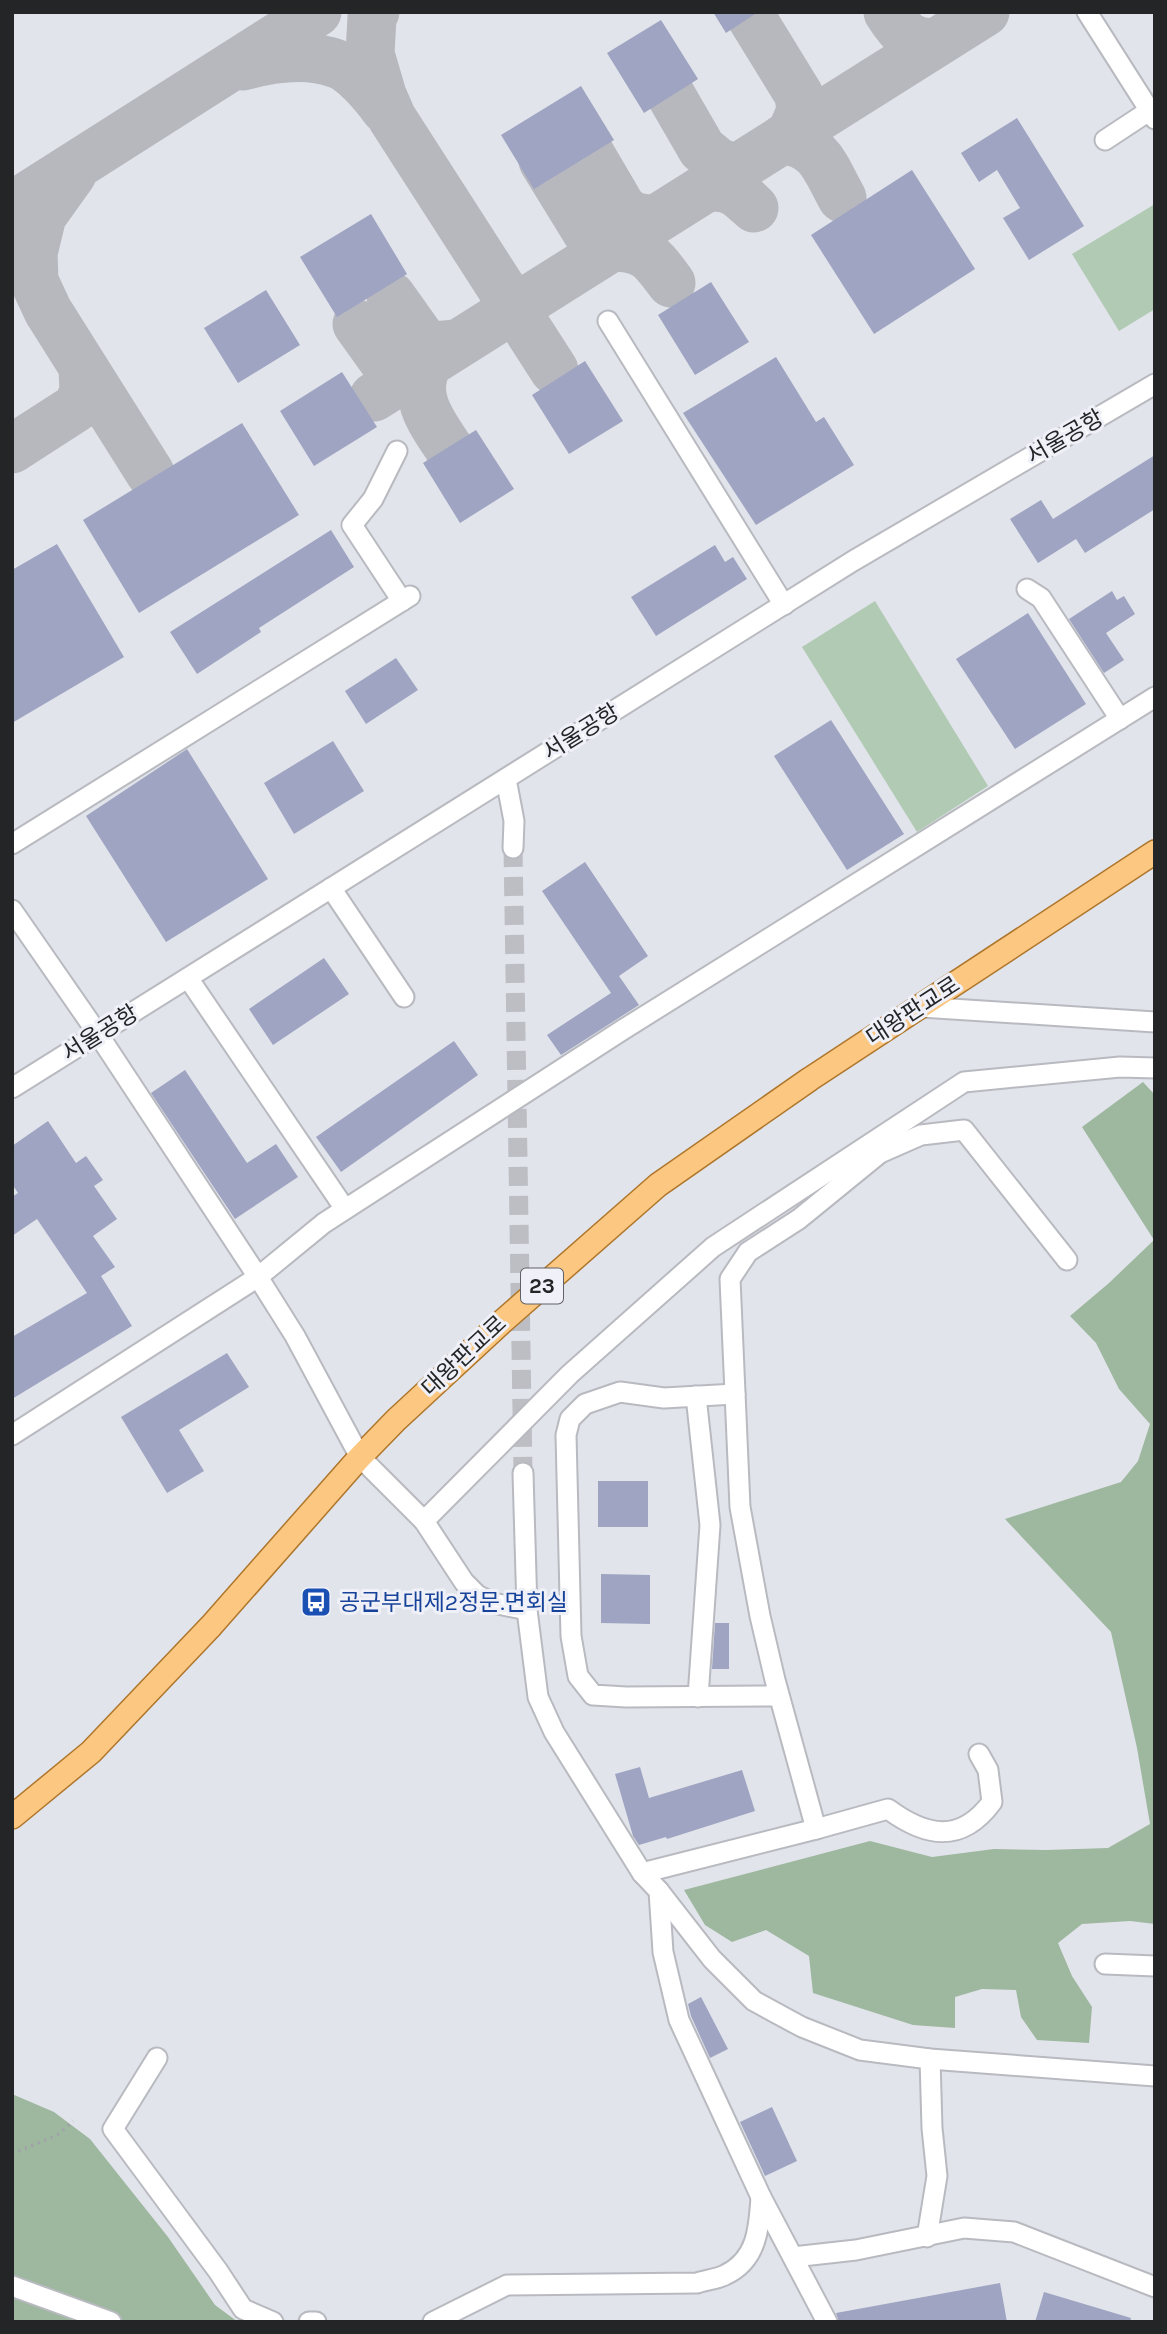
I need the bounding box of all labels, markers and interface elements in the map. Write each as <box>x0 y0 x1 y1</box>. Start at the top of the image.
street label: 서울공항 <box>1022 404 1108 470</box>
street label: 서울공항 <box>538 698 624 766</box>
street label: 대왕판교로 <box>861 971 965 1051</box>
street label: 서울공항 <box>57 999 143 1067</box>
road number: 23 <box>521 1268 563 1304</box>
street label: 대왕판교로 <box>416 1310 512 1402</box>
bus stop icon: 공군부대제2정문.면회실 <box>299 1585 333 1619</box>
place label: 공군부대제2정문.면회실 <box>339 1589 568 1616</box>

